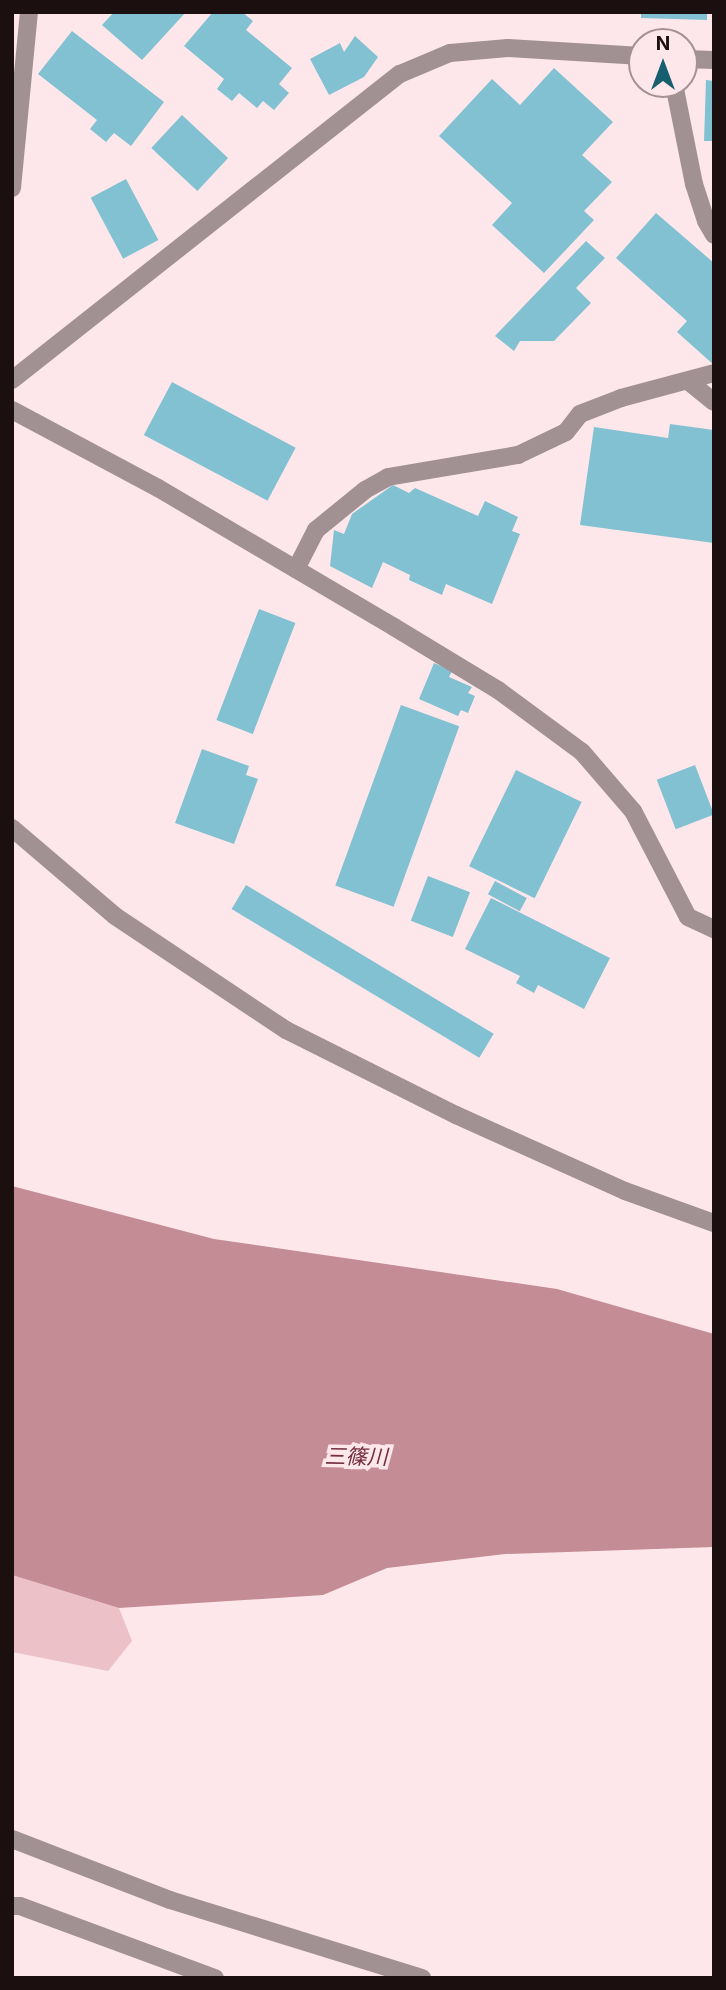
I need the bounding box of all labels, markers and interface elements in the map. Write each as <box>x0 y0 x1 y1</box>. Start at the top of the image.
north arrow <box>628 28 698 98</box>
text: N <box>656 32 670 55</box>
water label: 三篠川 <box>324 1444 388 1470</box>

